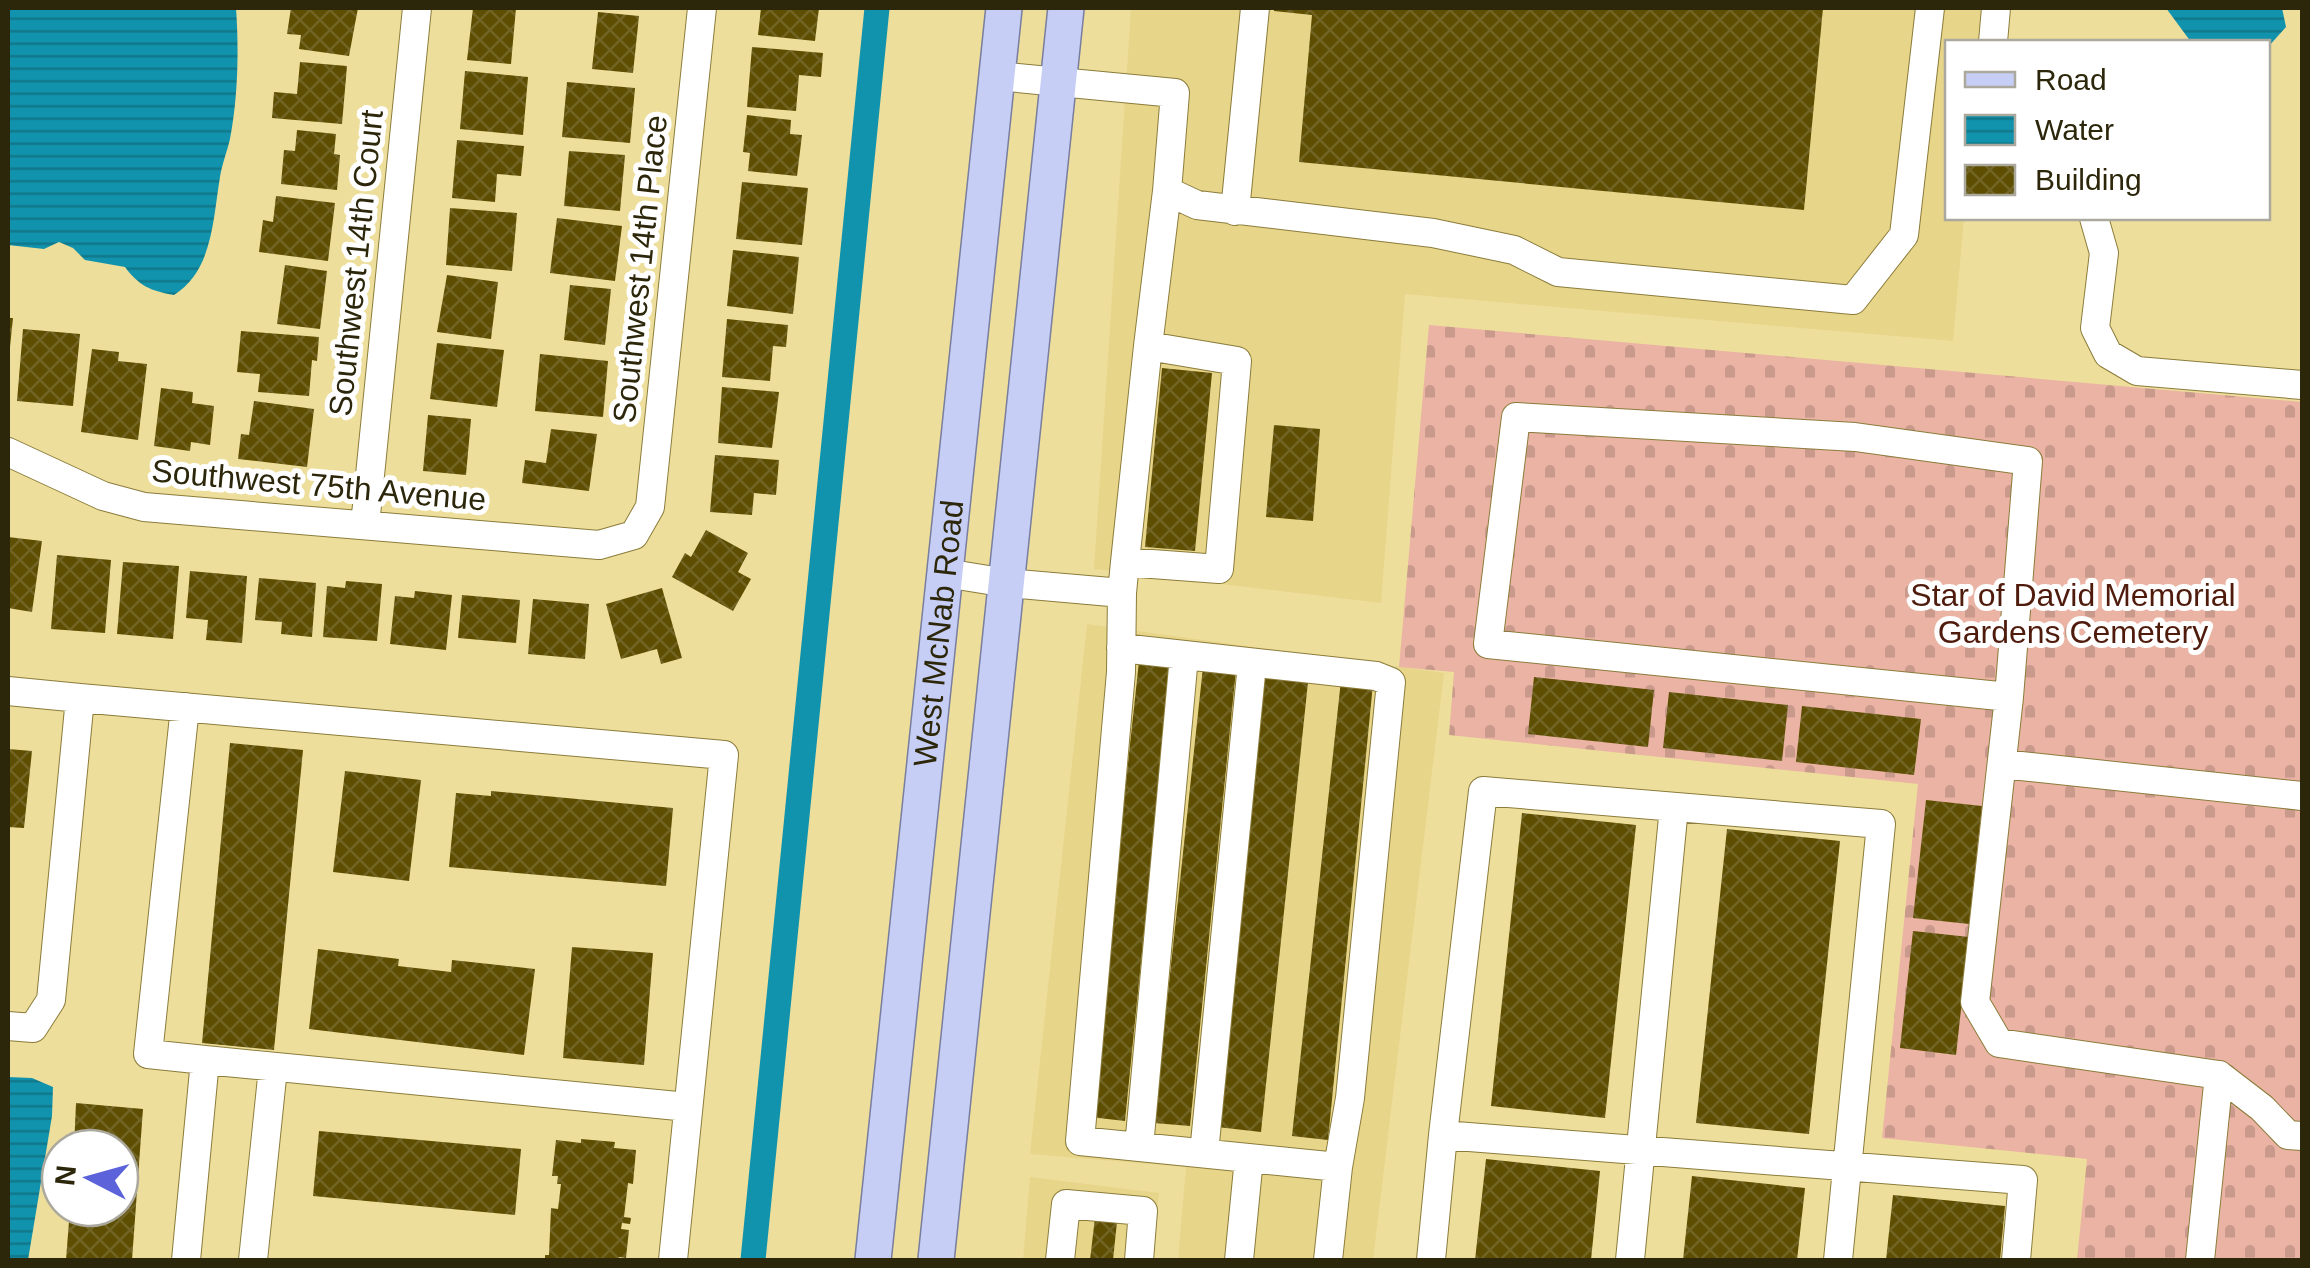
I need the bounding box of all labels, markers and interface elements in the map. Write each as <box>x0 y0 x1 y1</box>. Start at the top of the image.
legend <box>1945 40 2270 220</box>
text: Road <box>2035 63 2107 96</box>
street label: Southwest 14th Court <box>322 108 390 418</box>
street label: Southwest 14th Place <box>606 113 674 425</box>
text: Water <box>2035 113 2114 146</box>
text: Building <box>2035 163 2142 196</box>
street label: Southwest 75th Avenue <box>150 452 488 518</box>
street label: West McNab Road <box>907 498 970 769</box>
park label: Star of David Memorial Gardens Cemetery <box>1910 577 2236 650</box>
north arrow <box>40 1128 140 1228</box>
text: N <box>49 1164 82 1187</box>

